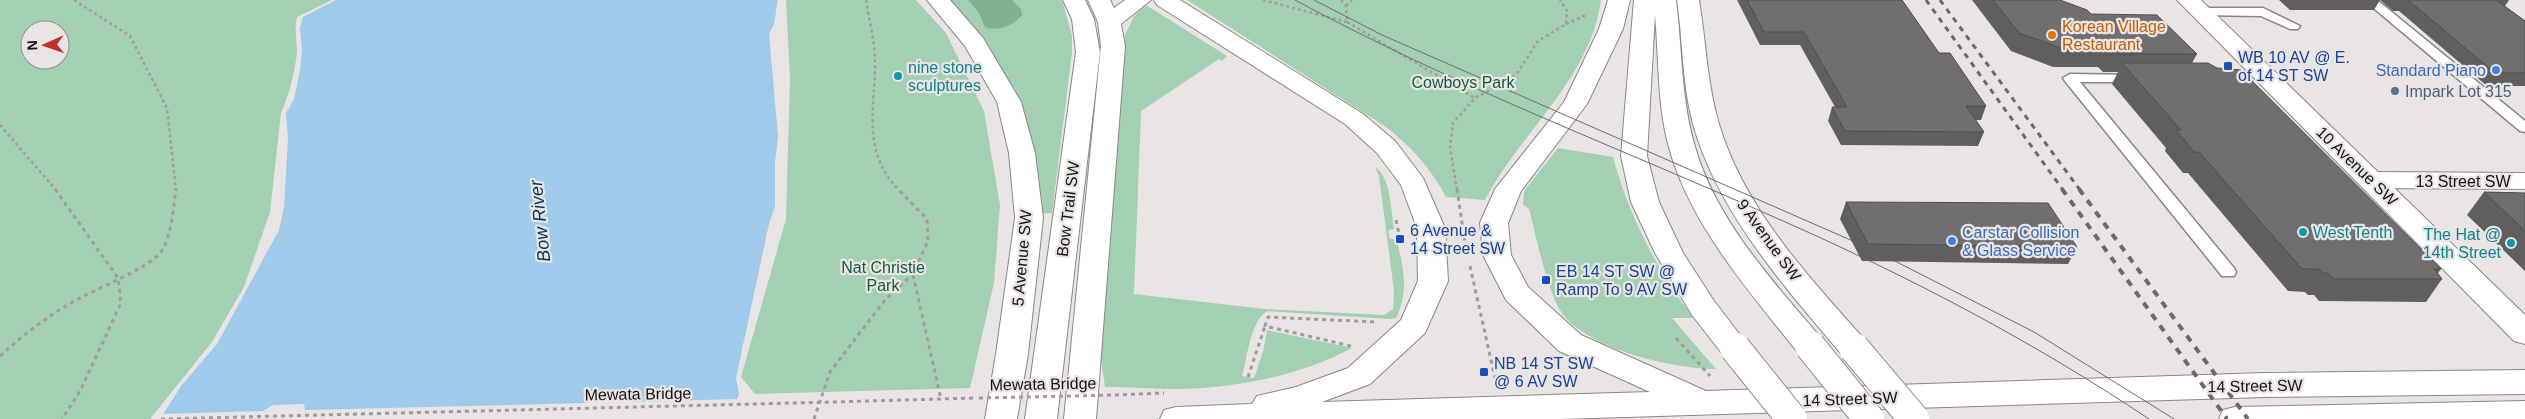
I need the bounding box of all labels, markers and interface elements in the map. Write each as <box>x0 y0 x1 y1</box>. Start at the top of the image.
place label: Korean Village Restaurant <box>2062 18 2166 53</box>
north arrow <box>20 20 70 70</box>
marker: Korean Village Restaurant <box>2046 29 2058 41</box>
text: N <box>24 40 40 51</box>
place label: WB 10 AV @ E. of 14 ST SW <box>2238 49 2350 84</box>
place label: nine stone sculptures <box>908 59 982 94</box>
marker: WB 10 AV @ E. of 14 ST SW <box>2222 60 2234 72</box>
place label: Standard Piano <box>2376 62 2486 79</box>
marker: Standard Piano <box>2490 64 2502 76</box>
marker: nine stone sculptures <box>892 70 904 82</box>
park label: Cowboys Park <box>1411 74 1516 91</box>
place label: Impark Lot 315 <box>2405 83 2512 100</box>
marker: Impark Lot 315 <box>2389 85 2401 97</box>
street label: 10 Avenue SW <box>2313 123 2402 209</box>
street label: Bow Trail SW <box>1054 159 1082 258</box>
street label: 13 Street SW <box>2415 173 2511 190</box>
water label: Bow River <box>526 178 554 263</box>
street label: 9 Avenue SW <box>1734 196 1805 285</box>
street label: 5 Avenue SW <box>1009 208 1035 307</box>
place label: 6 Avenue & 14 Street SW <box>1410 222 1506 257</box>
place label: Carstar Collision & Glass Service <box>1962 224 2079 259</box>
place label: West Tenth <box>2313 224 2392 241</box>
marker: West Tenth <box>2297 226 2309 238</box>
place label: The Hat @ 14th Street <box>2423 226 2502 261</box>
marker: 6 Avenue & 14 Street SW <box>1394 233 1406 245</box>
marker: Carstar Collision & Glass Service <box>1946 235 1958 247</box>
marker: The Hat @ 14th Street <box>2505 237 2517 249</box>
park label: Nat Christie Park <box>841 259 925 294</box>
place label: EB 14 ST SW @ Ramp To 9 AV SW <box>1556 263 1688 298</box>
marker: EB 14 ST SW @ Ramp To 9 AV SW <box>1540 274 1552 286</box>
place label: NB 14 ST SW @ 6 AV SW <box>1494 355 1594 390</box>
marker: NB 14 ST SW @ 6 AV SW <box>1478 366 1490 378</box>
street label: Mewata Bridge <box>990 375 1097 393</box>
street label: 14 Street SW <box>2207 377 2304 395</box>
street label: Mewata Bridge <box>585 385 692 403</box>
street label: 14 Street SW <box>1802 389 1899 409</box>

